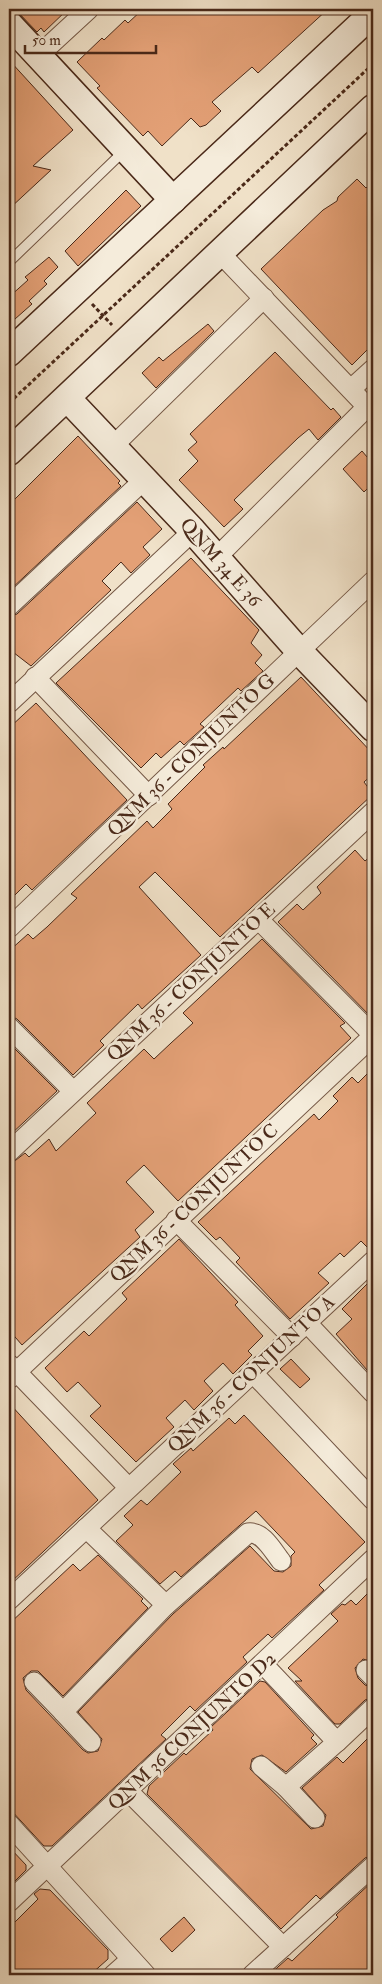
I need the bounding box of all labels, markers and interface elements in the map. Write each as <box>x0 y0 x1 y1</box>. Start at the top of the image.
scale bar <box>25 22 156 54</box>
text: 50 m <box>32 31 61 50</box>
street label: QNM 34 E 36 <box>175 513 267 613</box>
street label: QNM 36 - CONJUNTO G <box>102 668 280 842</box>
street label: QNM 36 - CONJUNTO E <box>102 897 281 1067</box>
street label: QNM 36 - CONJUNTO C <box>104 1118 284 1288</box>
street label: QNM 36 - CONJUNTO A <box>162 1290 340 1458</box>
street label: QNM 36 CONJUNTO D2 <box>103 1647 281 1815</box>

